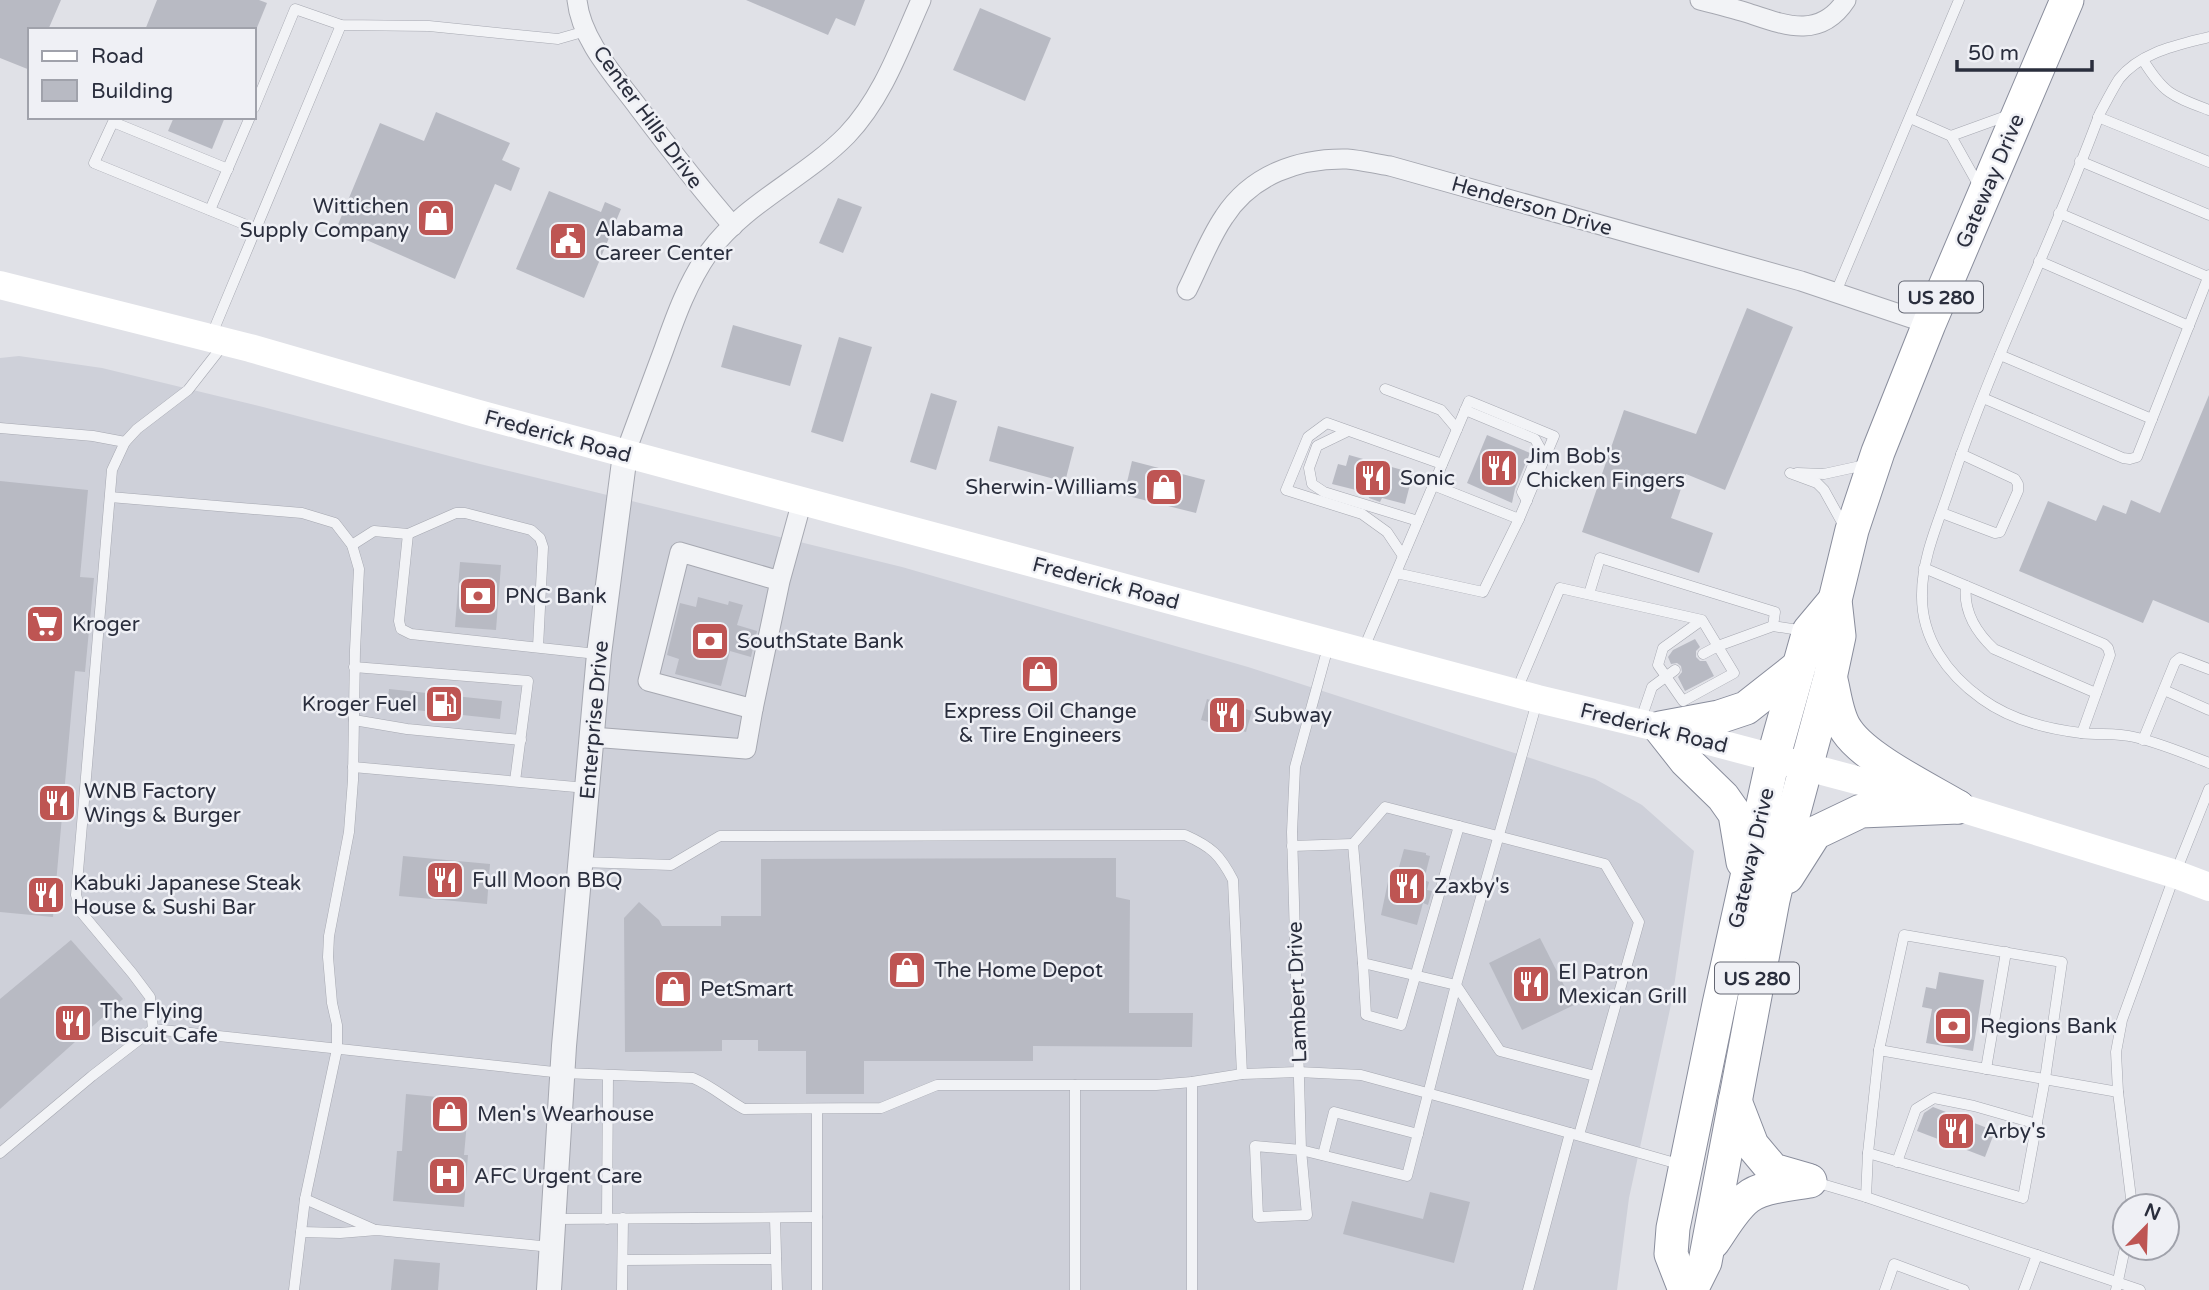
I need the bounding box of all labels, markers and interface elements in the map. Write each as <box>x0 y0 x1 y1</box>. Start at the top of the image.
legend <box>28 28 256 119</box>
scale bar <box>1957 28 2092 72</box>
street label: Center Hills Drive <box>587 41 708 194</box>
text: 50 m <box>1968 41 2019 66</box>
text: Road <box>91 44 144 69</box>
text: Building <box>91 79 173 104</box>
street label: Gateway Drive <box>1951 110 2030 252</box>
street label: Henderson Drive <box>1449 172 1615 241</box>
place label: Wittichen Supply Company <box>240 194 409 243</box>
shop icon: Wittichen Supply Company <box>415 197 457 239</box>
place label: Alabama Career Center <box>595 217 733 266</box>
public building icon: Alabama Career Center <box>547 220 589 262</box>
road number: US 280 <box>1899 282 1983 312</box>
street label: Frederick Road <box>482 405 634 468</box>
place label: Jim Bob's Chicken Fingers <box>1526 444 1685 493</box>
restaurant icon: Jim Bob's Chicken Fingers <box>1478 447 1520 489</box>
restaurant icon: Sonic <box>1352 457 1394 499</box>
shop icon: Sherwin-Williams <box>1143 466 1185 508</box>
place label: Sonic <box>1400 466 1455 491</box>
place label: Sherwin-Williams <box>965 475 1137 500</box>
street label: Frederick Road <box>1030 552 1182 615</box>
bank icon: PNC Bank <box>457 575 499 617</box>
place label: PNC Bank <box>505 584 607 609</box>
supermarket icon: Kroger <box>24 603 66 645</box>
place label: Kroger <box>72 612 140 637</box>
bank icon: SouthState Bank <box>689 620 731 662</box>
place label: SouthState Bank <box>737 629 904 654</box>
street label: Enterprise Drive <box>575 640 614 800</box>
shop icon: Express Oil Change & Tire Engineers <box>1019 653 1061 695</box>
fuel station icon: Kroger Fuel <box>423 683 465 725</box>
place label: Kroger Fuel <box>302 692 417 717</box>
restaurant icon: Subway <box>1206 694 1248 736</box>
street label: Frederick Road <box>1578 698 1730 759</box>
place label: Express Oil Change & Tire Engineers <box>943 699 1137 748</box>
place label: Subway <box>1254 703 1332 728</box>
place label: WNB Factory Wings & Burger <box>84 779 241 828</box>
restaurant icon: WNB Factory Wings & Burger <box>36 782 78 824</box>
street label: Gateway Drive <box>1723 785 1780 931</box>
restaurant icon: Full Moon BBQ <box>424 859 466 901</box>
restaurant icon: Zaxby's <box>1386 865 1428 907</box>
place label: Full Moon BBQ <box>472 868 623 893</box>
place label: Kabuki Japanese Steak House & Sushi Bar <box>73 871 301 920</box>
restaurant icon: Kabuki Japanese Steak House & Sushi Bar <box>25 874 67 916</box>
place label: Zaxby's <box>1434 874 1510 899</box>
street label: Lambert Drive <box>1283 921 1312 1063</box>
shop icon: The Home Depot <box>886 949 928 991</box>
place label: The Home Depot <box>934 958 1103 983</box>
place label: El Patron Mexican Grill <box>1558 960 1687 1009</box>
road number: US 280 <box>1715 962 1799 994</box>
restaurant icon: El Patron Mexican Grill <box>1510 963 1552 1005</box>
shop icon: PetSmart <box>652 968 694 1010</box>
place label: PetSmart <box>700 977 794 1002</box>
place label: The Flying Biscuit Cafe <box>100 999 218 1048</box>
restaurant icon: The Flying Biscuit Cafe <box>52 1002 94 1044</box>
bank icon: Regions Bank <box>1932 1005 1974 1047</box>
place label: Regions Bank <box>1980 1014 2117 1039</box>
shop icon: Men's Wearhouse <box>429 1093 471 1135</box>
place label: Men's Wearhouse <box>477 1102 654 1127</box>
restaurant icon: Arby's <box>1935 1110 1977 1152</box>
place label: Arby's <box>1983 1119 2046 1144</box>
hospital icon: AFC Urgent Care <box>426 1155 468 1197</box>
place label: AFC Urgent Care <box>474 1164 643 1189</box>
north arrow <box>2111 1192 2181 1262</box>
text: N <box>2141 1199 2164 1225</box>

